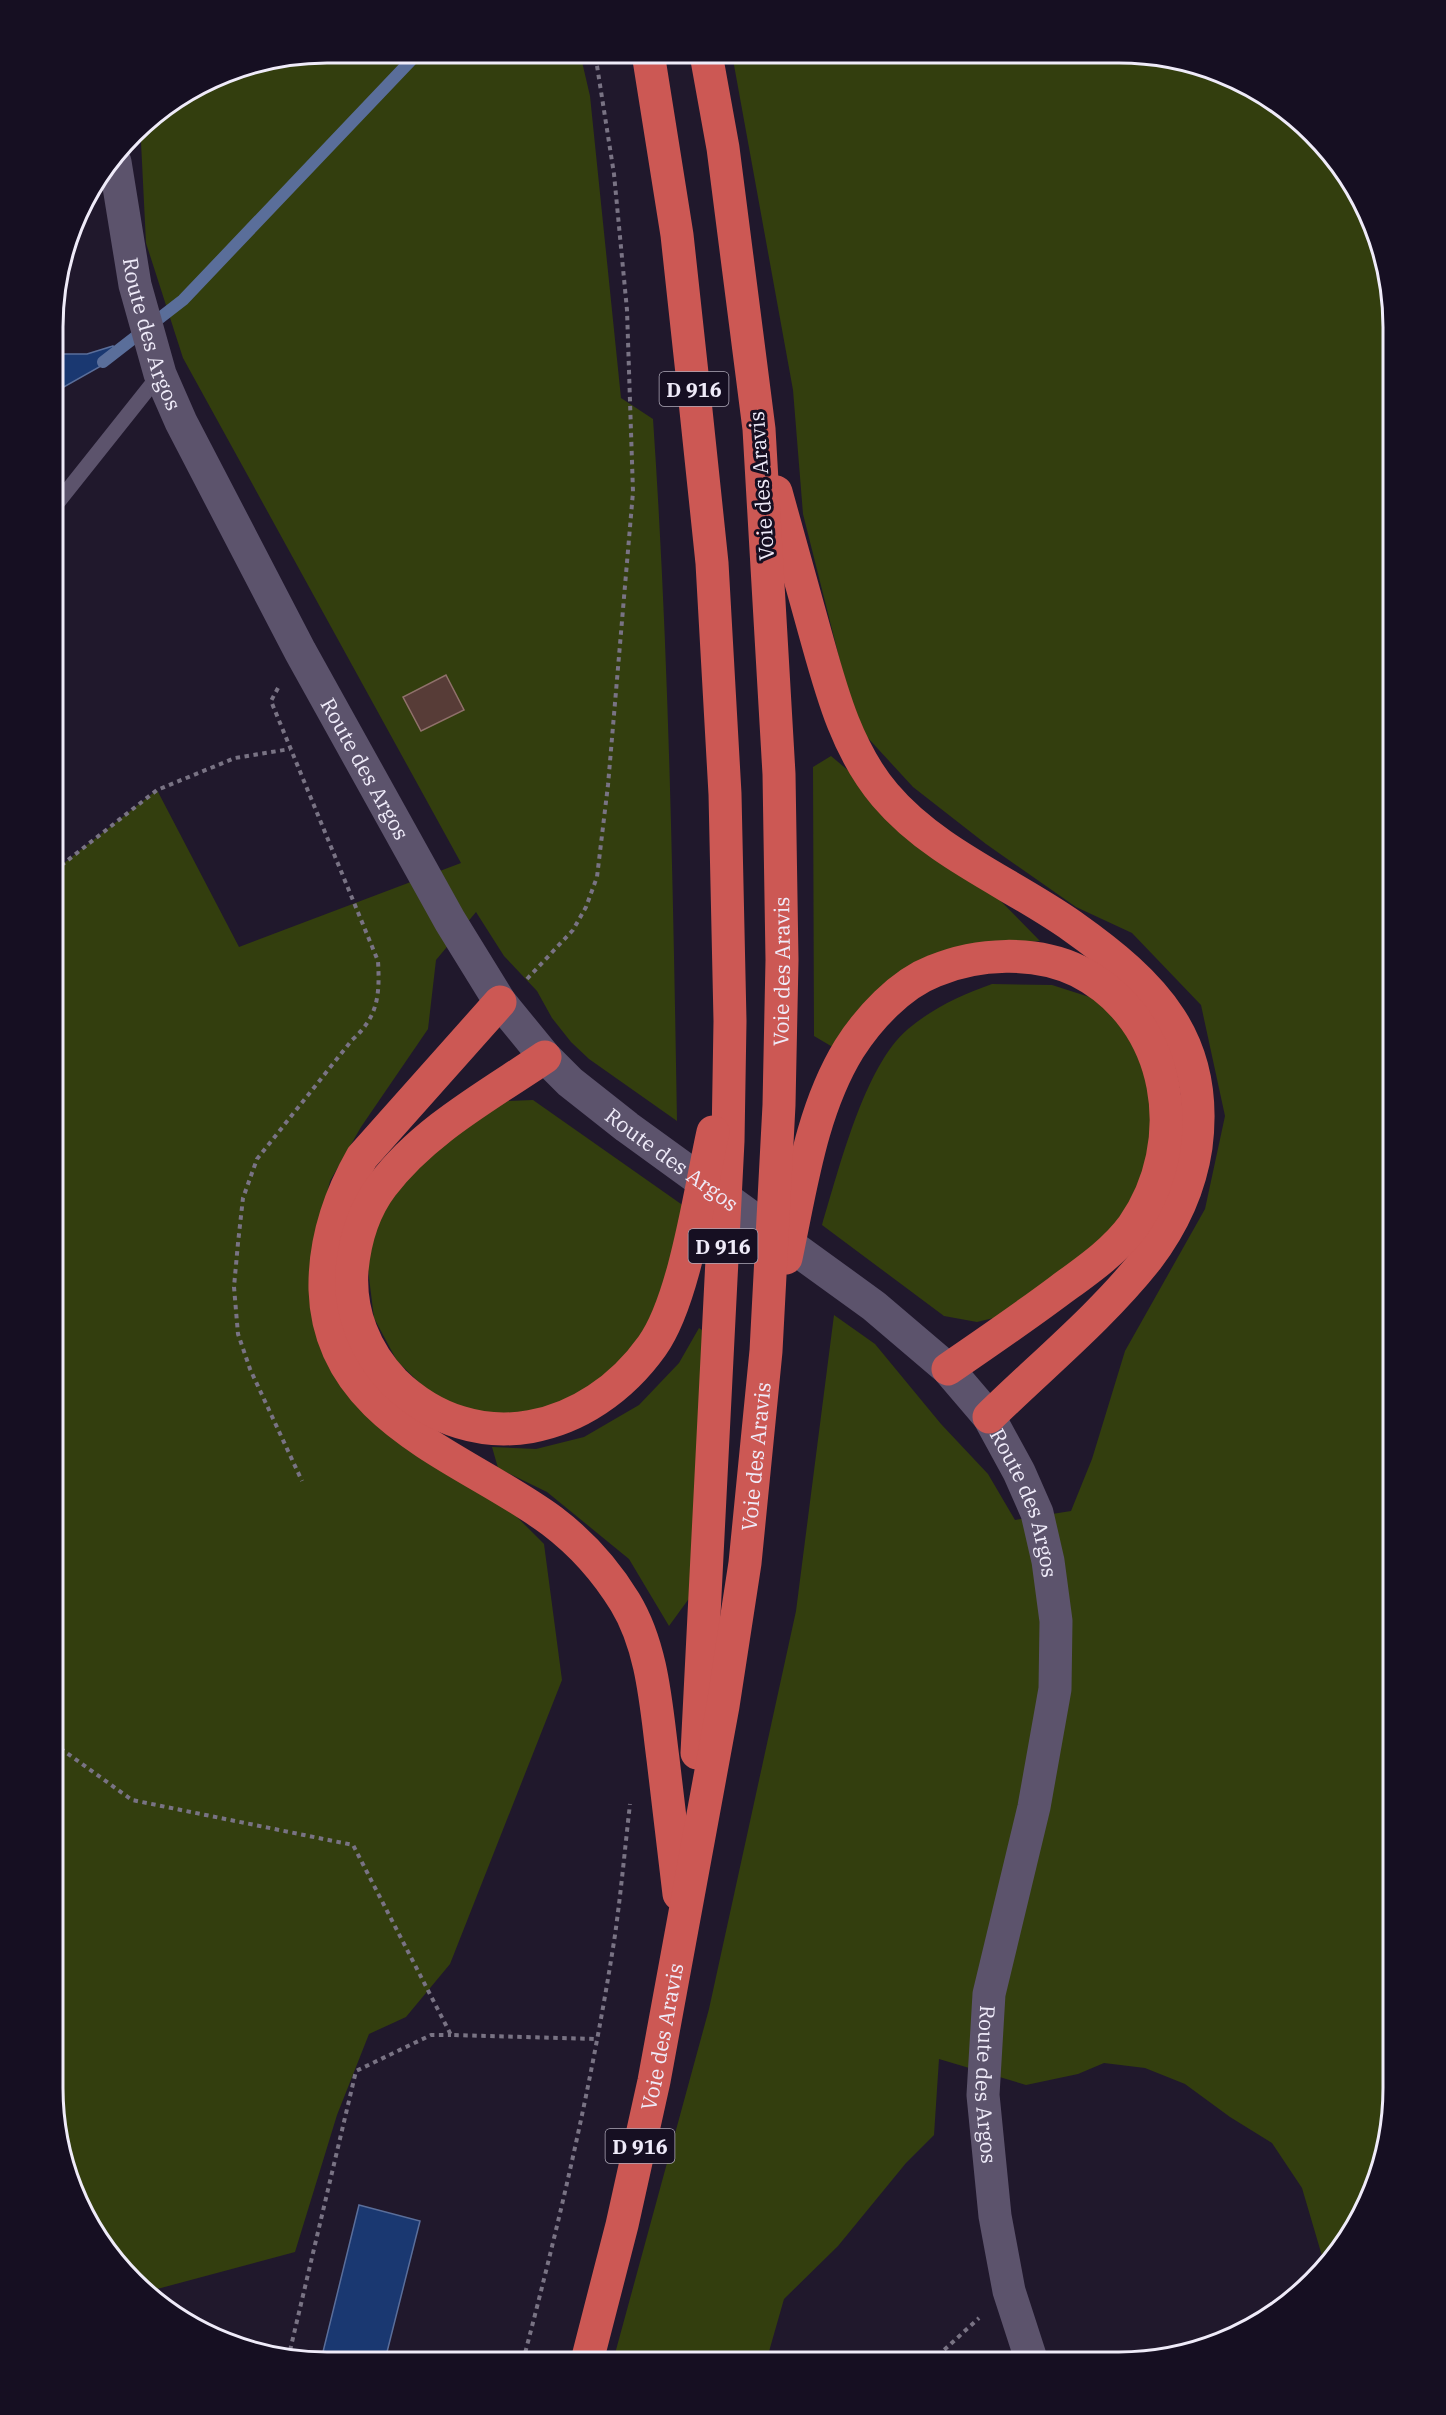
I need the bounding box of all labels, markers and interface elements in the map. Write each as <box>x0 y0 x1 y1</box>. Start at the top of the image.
street label: Route des Argos <box>117 255 188 415</box>
road number: D 916 <box>660 372 728 406</box>
street label: Voie des Aravis <box>742 410 780 562</box>
street label: Route des Argos <box>315 692 416 845</box>
street label: Voie des Aravis <box>766 896 796 1046</box>
street label: Route des Argos <box>600 1101 744 1217</box>
road number: D 916 <box>688 1229 758 1263</box>
street label: Voie des Aravis <box>734 1381 777 1532</box>
street label: Route des Argos <box>984 1423 1064 1579</box>
street label: Voie des Aravis <box>634 1961 689 2113</box>
street label: Route des Argos <box>969 2004 1004 2165</box>
road number: D 916 <box>606 2129 674 2163</box>

